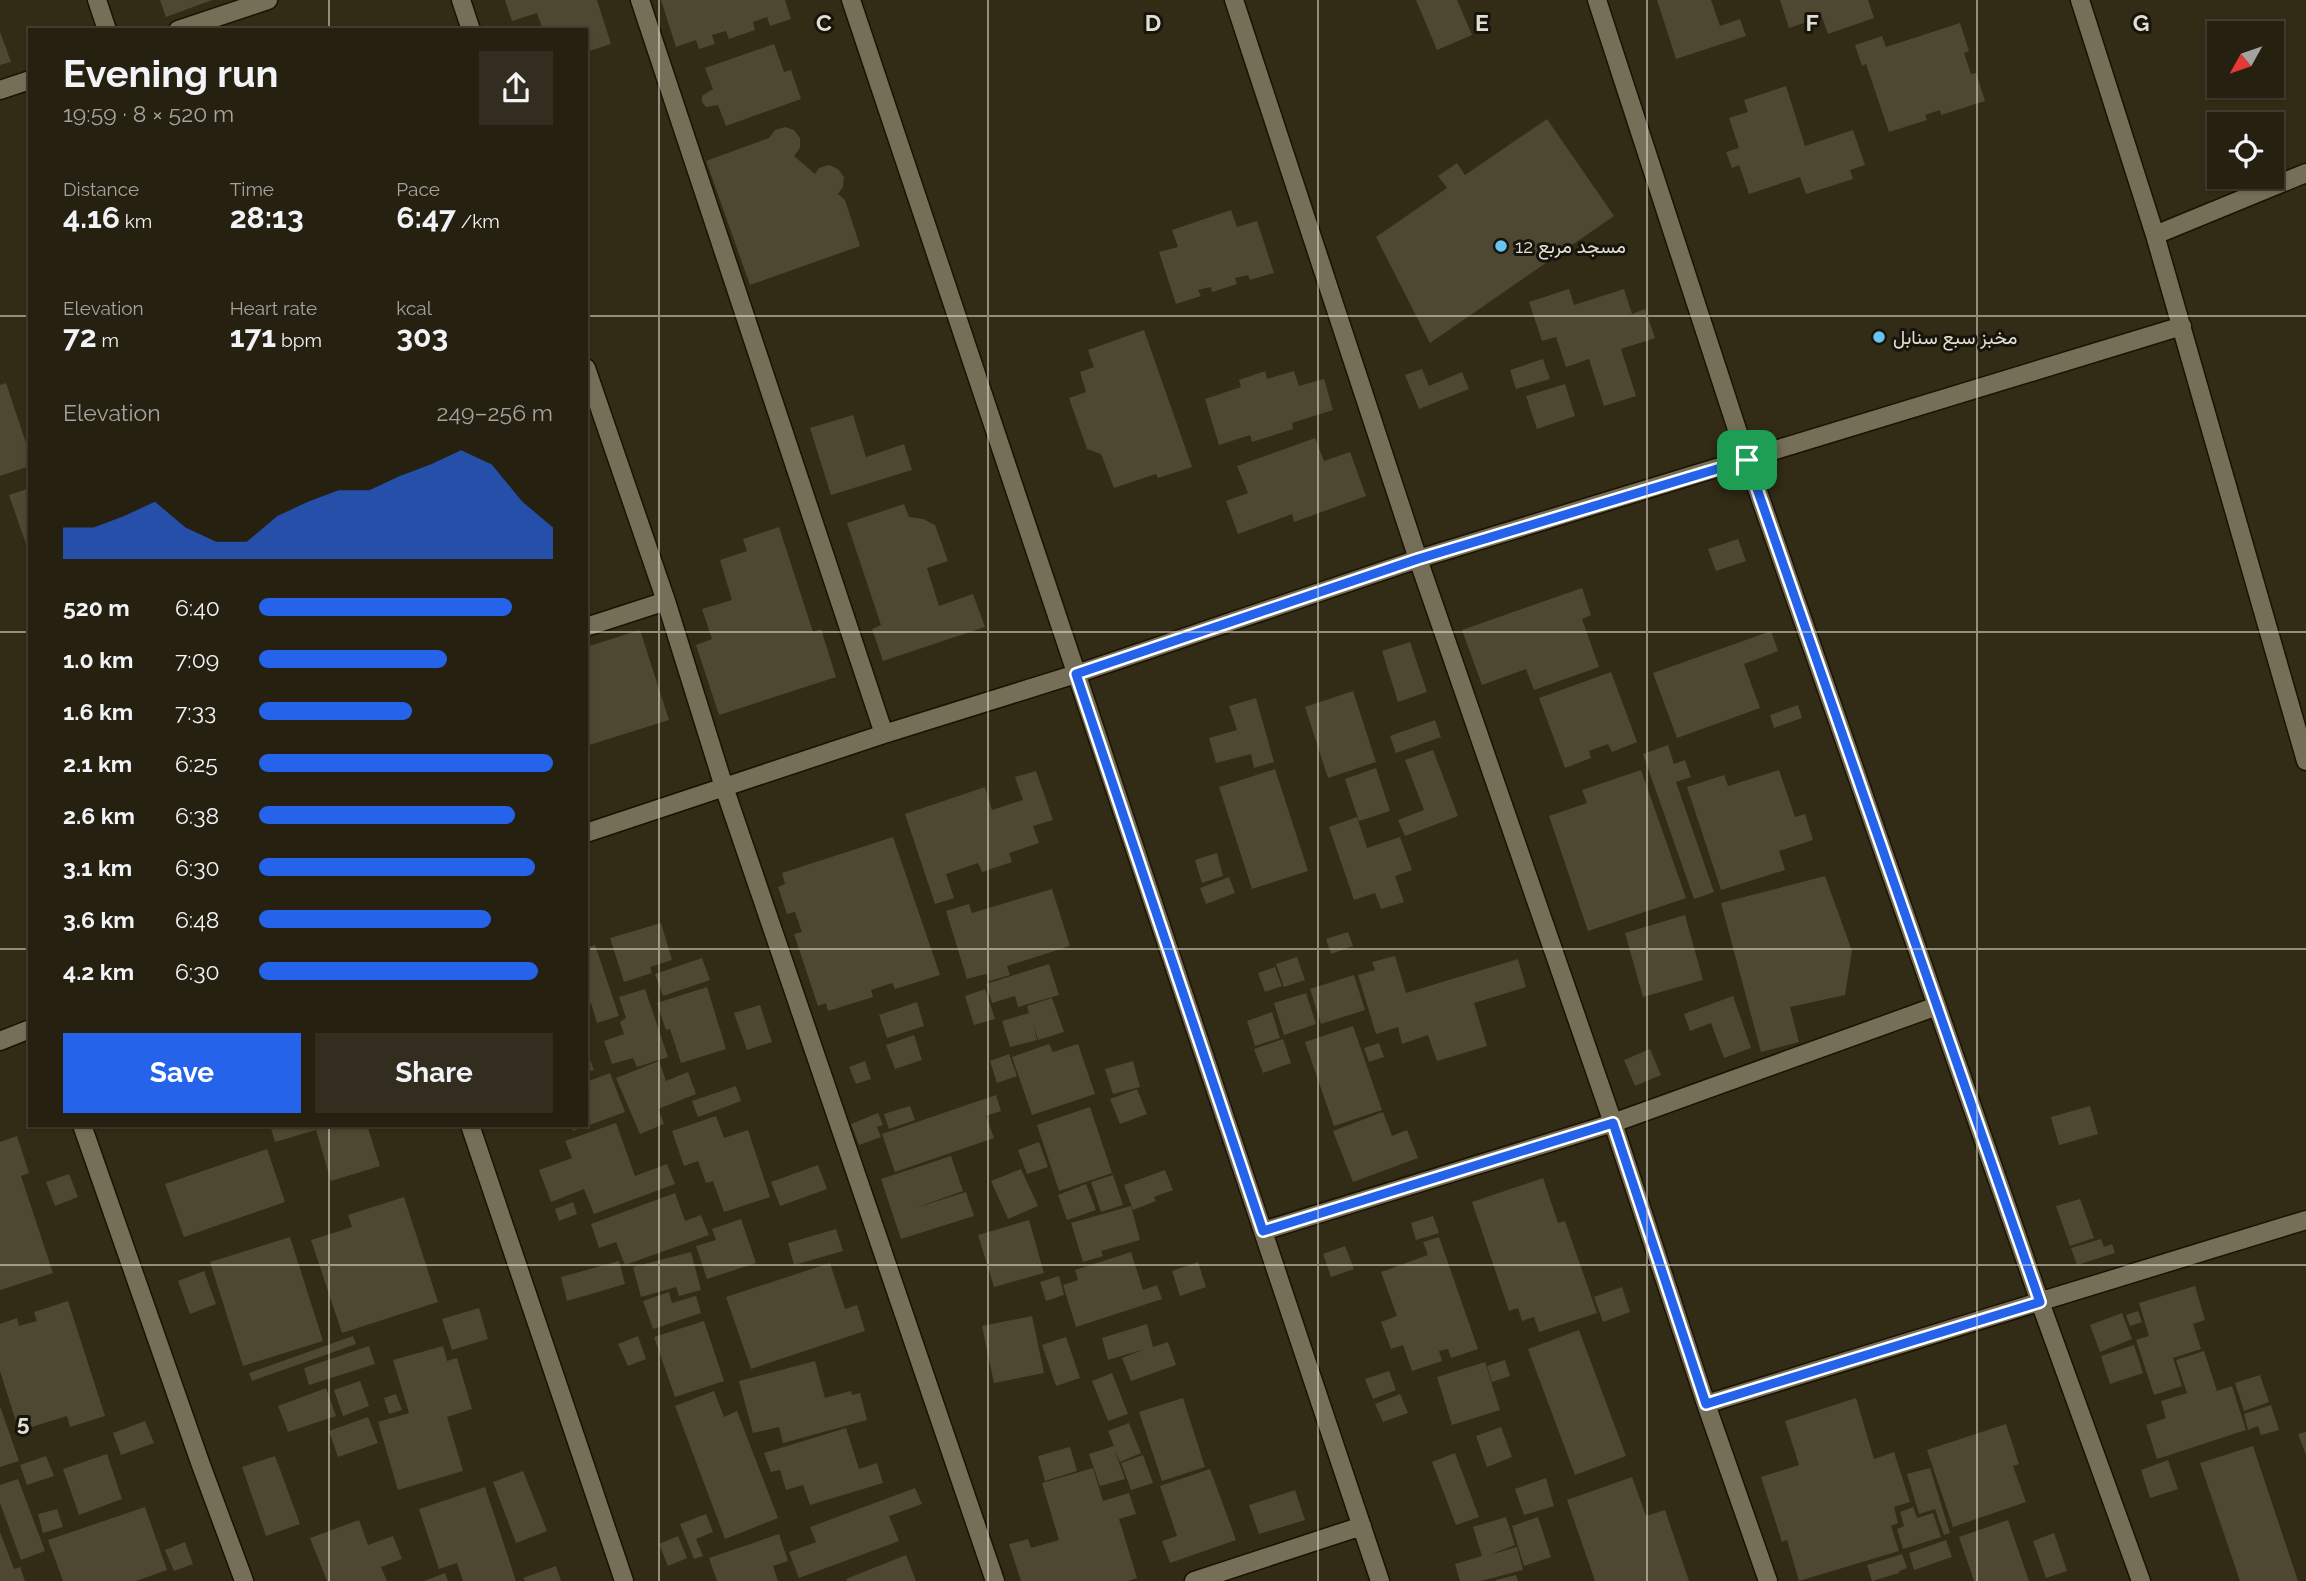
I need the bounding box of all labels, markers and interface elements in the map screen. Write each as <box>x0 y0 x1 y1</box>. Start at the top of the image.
text: C <box>816 9 832 36</box>
text: D <box>1145 9 1161 36</box>
text: E <box>1475 9 1489 36</box>
text: F <box>1805 9 1819 36</box>
text: G <box>2133 9 2149 36</box>
north arrow <box>2207 21 2284 98</box>
map controls <box>2207 21 2284 189</box>
text: Evening run <box>63 51 278 96</box>
button: share <box>479 51 553 125</box>
text: 19:59 · 8 × 520 m <box>63 100 234 127</box>
button: locate <box>2207 112 2284 189</box>
text: Distance <box>63 178 139 200</box>
text: Time <box>230 178 274 200</box>
text: Pace <box>396 178 440 200</box>
text: 4.16 <box>63 200 120 235</box>
text: 28:13 <box>230 200 304 235</box>
text: 6:47 <box>396 200 456 235</box>
text: km <box>120 210 152 232</box>
text: /km <box>456 210 500 232</box>
place label: مسجد مربع 12 <box>1515 235 1626 260</box>
marker: مسجد مربع 12 <box>1493 238 1509 254</box>
text: Elevation <box>63 297 144 319</box>
text: Heart rate <box>230 297 317 319</box>
text: kcal <box>396 297 432 319</box>
text: 72 <box>63 319 97 354</box>
text: 171 <box>230 319 276 354</box>
text: 303 <box>396 319 448 354</box>
place label: مخبز سبع سنابل <box>1893 326 2017 351</box>
text: m <box>97 329 119 351</box>
text: bpm <box>276 329 322 351</box>
marker: مخبز سبع سنابل <box>1871 329 1887 345</box>
text: Elevation <box>63 399 161 426</box>
text: 249–256 m <box>437 399 553 426</box>
pin <box>1717 430 1777 490</box>
icon: arrive <box>1728 441 1766 479</box>
text: 520 m <box>63 594 130 621</box>
text: 6:40 <box>175 594 220 621</box>
text: 1.0 km <box>63 646 133 673</box>
text: 7:09 <box>175 646 219 673</box>
text: 1.6 km <box>63 698 133 725</box>
text: 7:33 <box>175 698 216 725</box>
text: 2.1 km <box>63 750 132 777</box>
text: 6:25 <box>175 750 218 777</box>
text: 2.6 km <box>63 802 135 829</box>
text: 6:38 <box>175 802 219 829</box>
text: 3.1 km <box>63 854 132 881</box>
text: 6:30 <box>175 854 220 881</box>
text: 3.6 km <box>63 906 135 933</box>
text: 6:48 <box>175 906 219 933</box>
text: 4.2 km <box>63 958 134 985</box>
text: 6:30 <box>175 958 220 985</box>
button: Save <box>63 1033 301 1113</box>
button: Share <box>315 1033 553 1113</box>
text: 5 <box>17 1409 30 1436</box>

